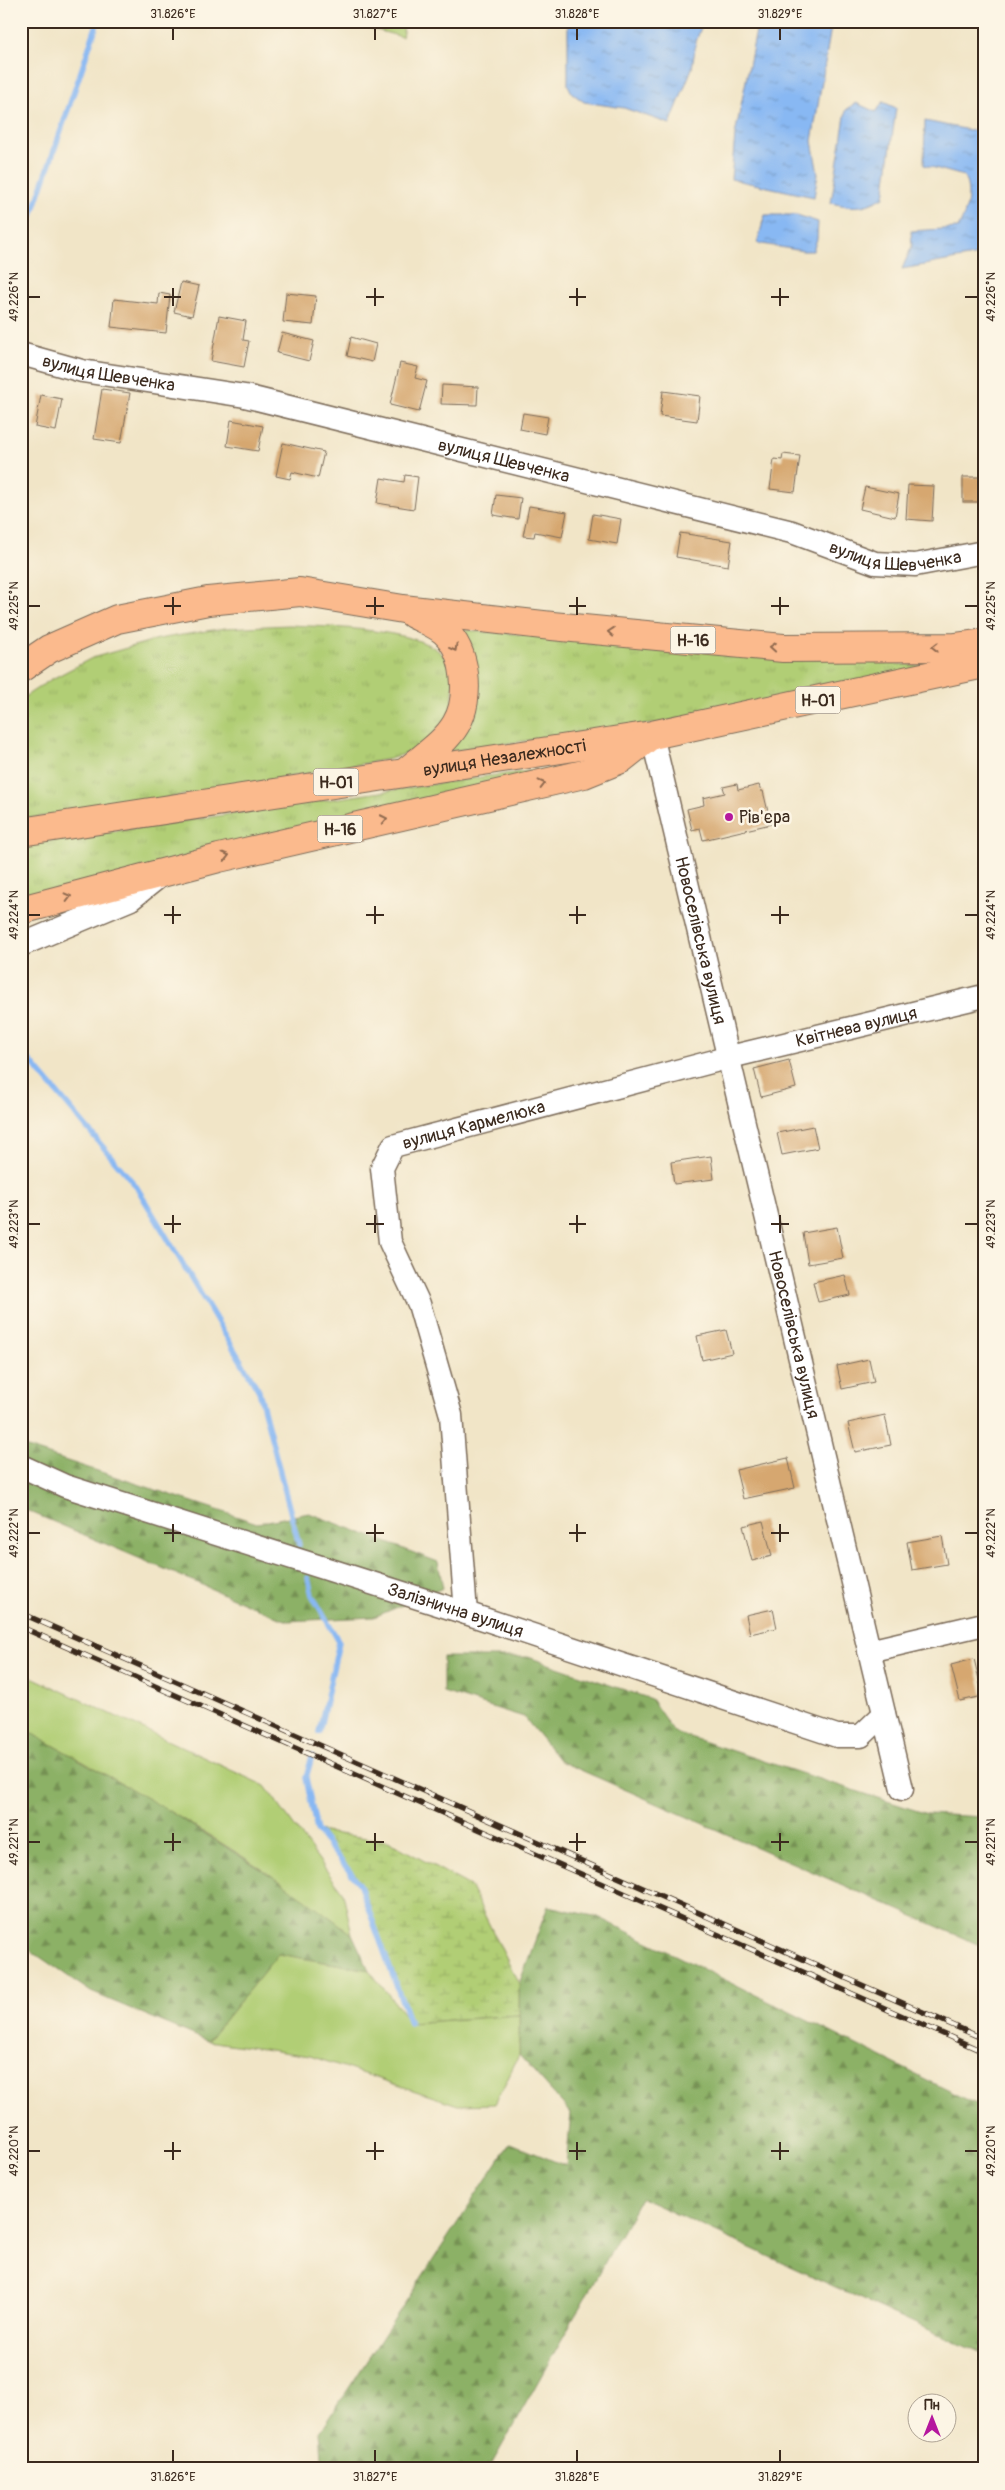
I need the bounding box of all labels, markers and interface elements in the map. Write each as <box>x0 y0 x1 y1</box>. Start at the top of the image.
text: 31.826°E <box>150 7 196 22</box>
text: 31.827°E <box>353 7 397 22</box>
text: 31.828°E <box>555 7 599 22</box>
text: 31.829°E <box>758 7 802 22</box>
text: 49.226°N <box>7 272 22 322</box>
text: 49.226°N <box>984 272 999 322</box>
street label: вулиця Шевченка <box>40 349 177 397</box>
street label: вулиця Шевченка <box>436 433 572 488</box>
street label: вулиця Шевченка <box>826 536 963 577</box>
text: 49.225°N <box>7 581 22 631</box>
text: 49.225°N <box>984 581 999 631</box>
road number: Н-16 <box>670 626 716 654</box>
one-way arrow <box>607 627 615 638</box>
one-way arrow <box>448 642 458 651</box>
one-way arrow <box>769 642 777 653</box>
one-way arrow <box>931 642 939 652</box>
road number: Н-01 <box>796 686 840 714</box>
street label: вулиця Незалежності <box>421 734 588 782</box>
road number: Н-01 <box>314 769 358 796</box>
one-way arrow <box>538 779 547 790</box>
place label: Рів'єра <box>739 806 790 829</box>
marker: Рів'єра <box>723 811 735 823</box>
one-way arrow <box>379 814 388 825</box>
road number: Н-16 <box>318 816 362 842</box>
one-way arrow <box>221 852 229 862</box>
street label: Новоселівська вулиця <box>669 854 731 1027</box>
text: 49.224°N <box>7 890 22 940</box>
text: 49.224°N <box>984 890 999 940</box>
one-way arrow <box>64 892 72 902</box>
street label: Квітнева вулиця <box>793 1001 920 1053</box>
street label: вулиця Кармелюка <box>400 1095 548 1155</box>
text: 49.223°N <box>7 1200 22 1248</box>
text: 49.223°N <box>984 1200 999 1248</box>
street label: Новоселівська вулиця <box>763 1248 825 1421</box>
text: 49.222°N <box>7 1508 22 1558</box>
text: 49.222°N <box>984 1508 999 1558</box>
street label: Залізнична вулиця <box>384 1578 526 1643</box>
text: 49.221°N <box>7 1818 22 1866</box>
text: 49.221°N <box>984 1818 999 1866</box>
text: 49.220°N <box>7 2126 22 2176</box>
text: 49.220°N <box>984 2126 999 2176</box>
north arrow <box>908 2392 958 2442</box>
text: Пн <box>924 2397 940 2414</box>
text: 31.826°E <box>150 2470 196 2485</box>
text: 31.827°E <box>353 2470 397 2485</box>
text: 31.828°E <box>555 2470 599 2485</box>
text: 31.829°E <box>758 2470 802 2485</box>

